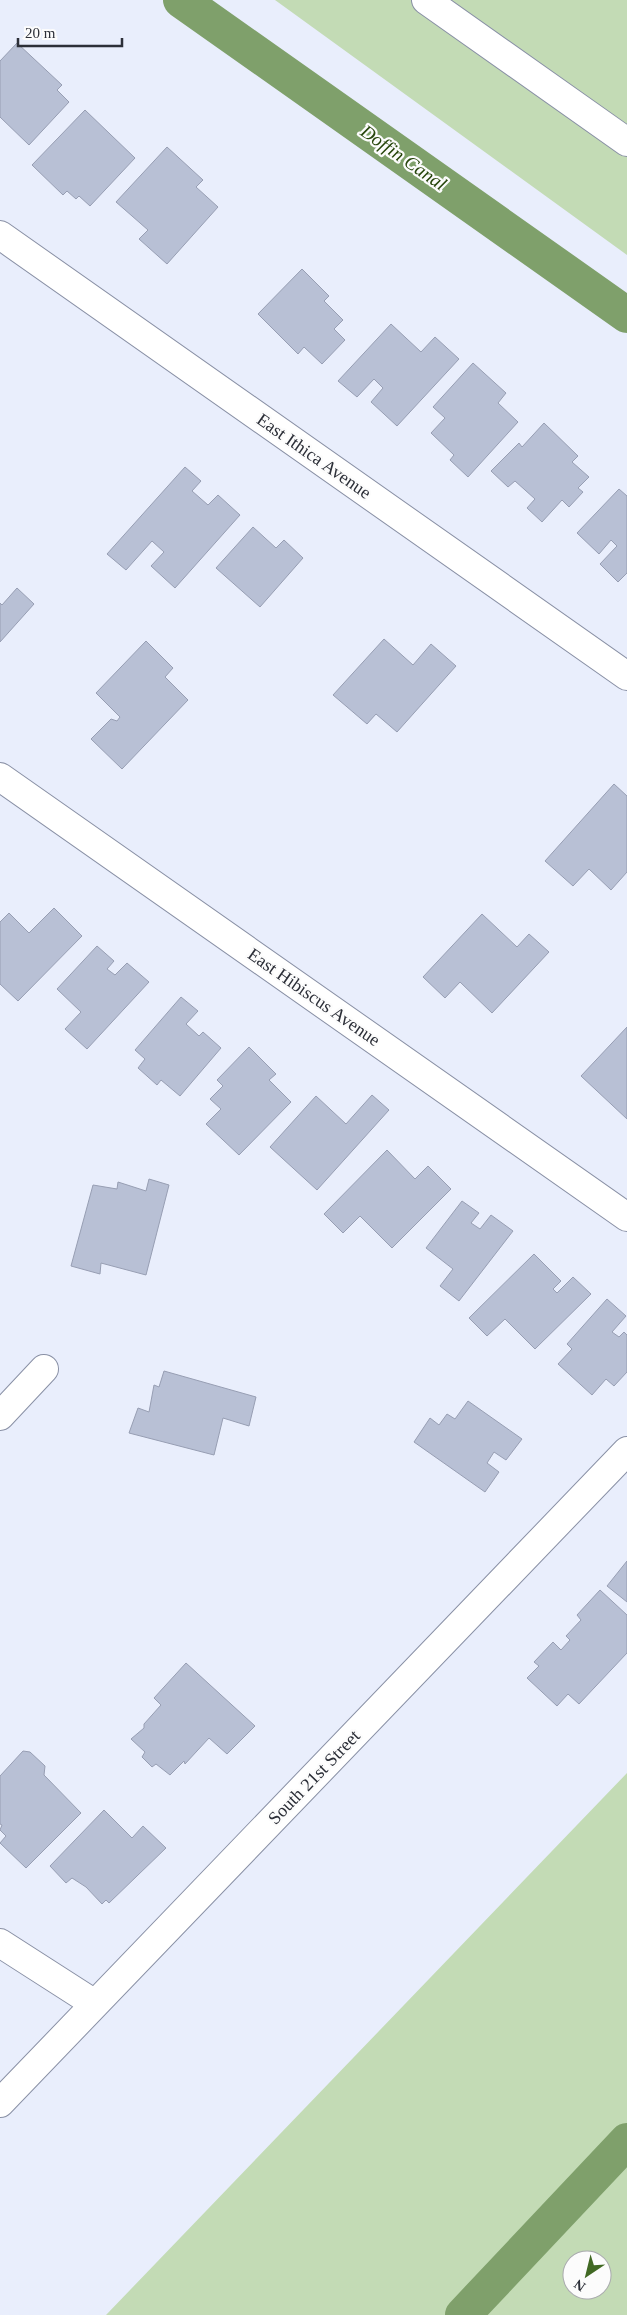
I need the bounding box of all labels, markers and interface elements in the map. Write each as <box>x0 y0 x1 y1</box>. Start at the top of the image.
scale bar <box>18 15 121 47</box>
text: 20 m <box>25 25 56 41</box>
water label: Doffin Canal <box>356 120 451 195</box>
street label: East Ithica Avenue <box>253 409 375 503</box>
street label: East Hibiscus Avenue <box>244 944 384 1050</box>
street label: South 21st Street <box>264 1726 364 1828</box>
north arrow <box>562 2250 612 2300</box>
text: N <box>571 2276 588 2294</box>

